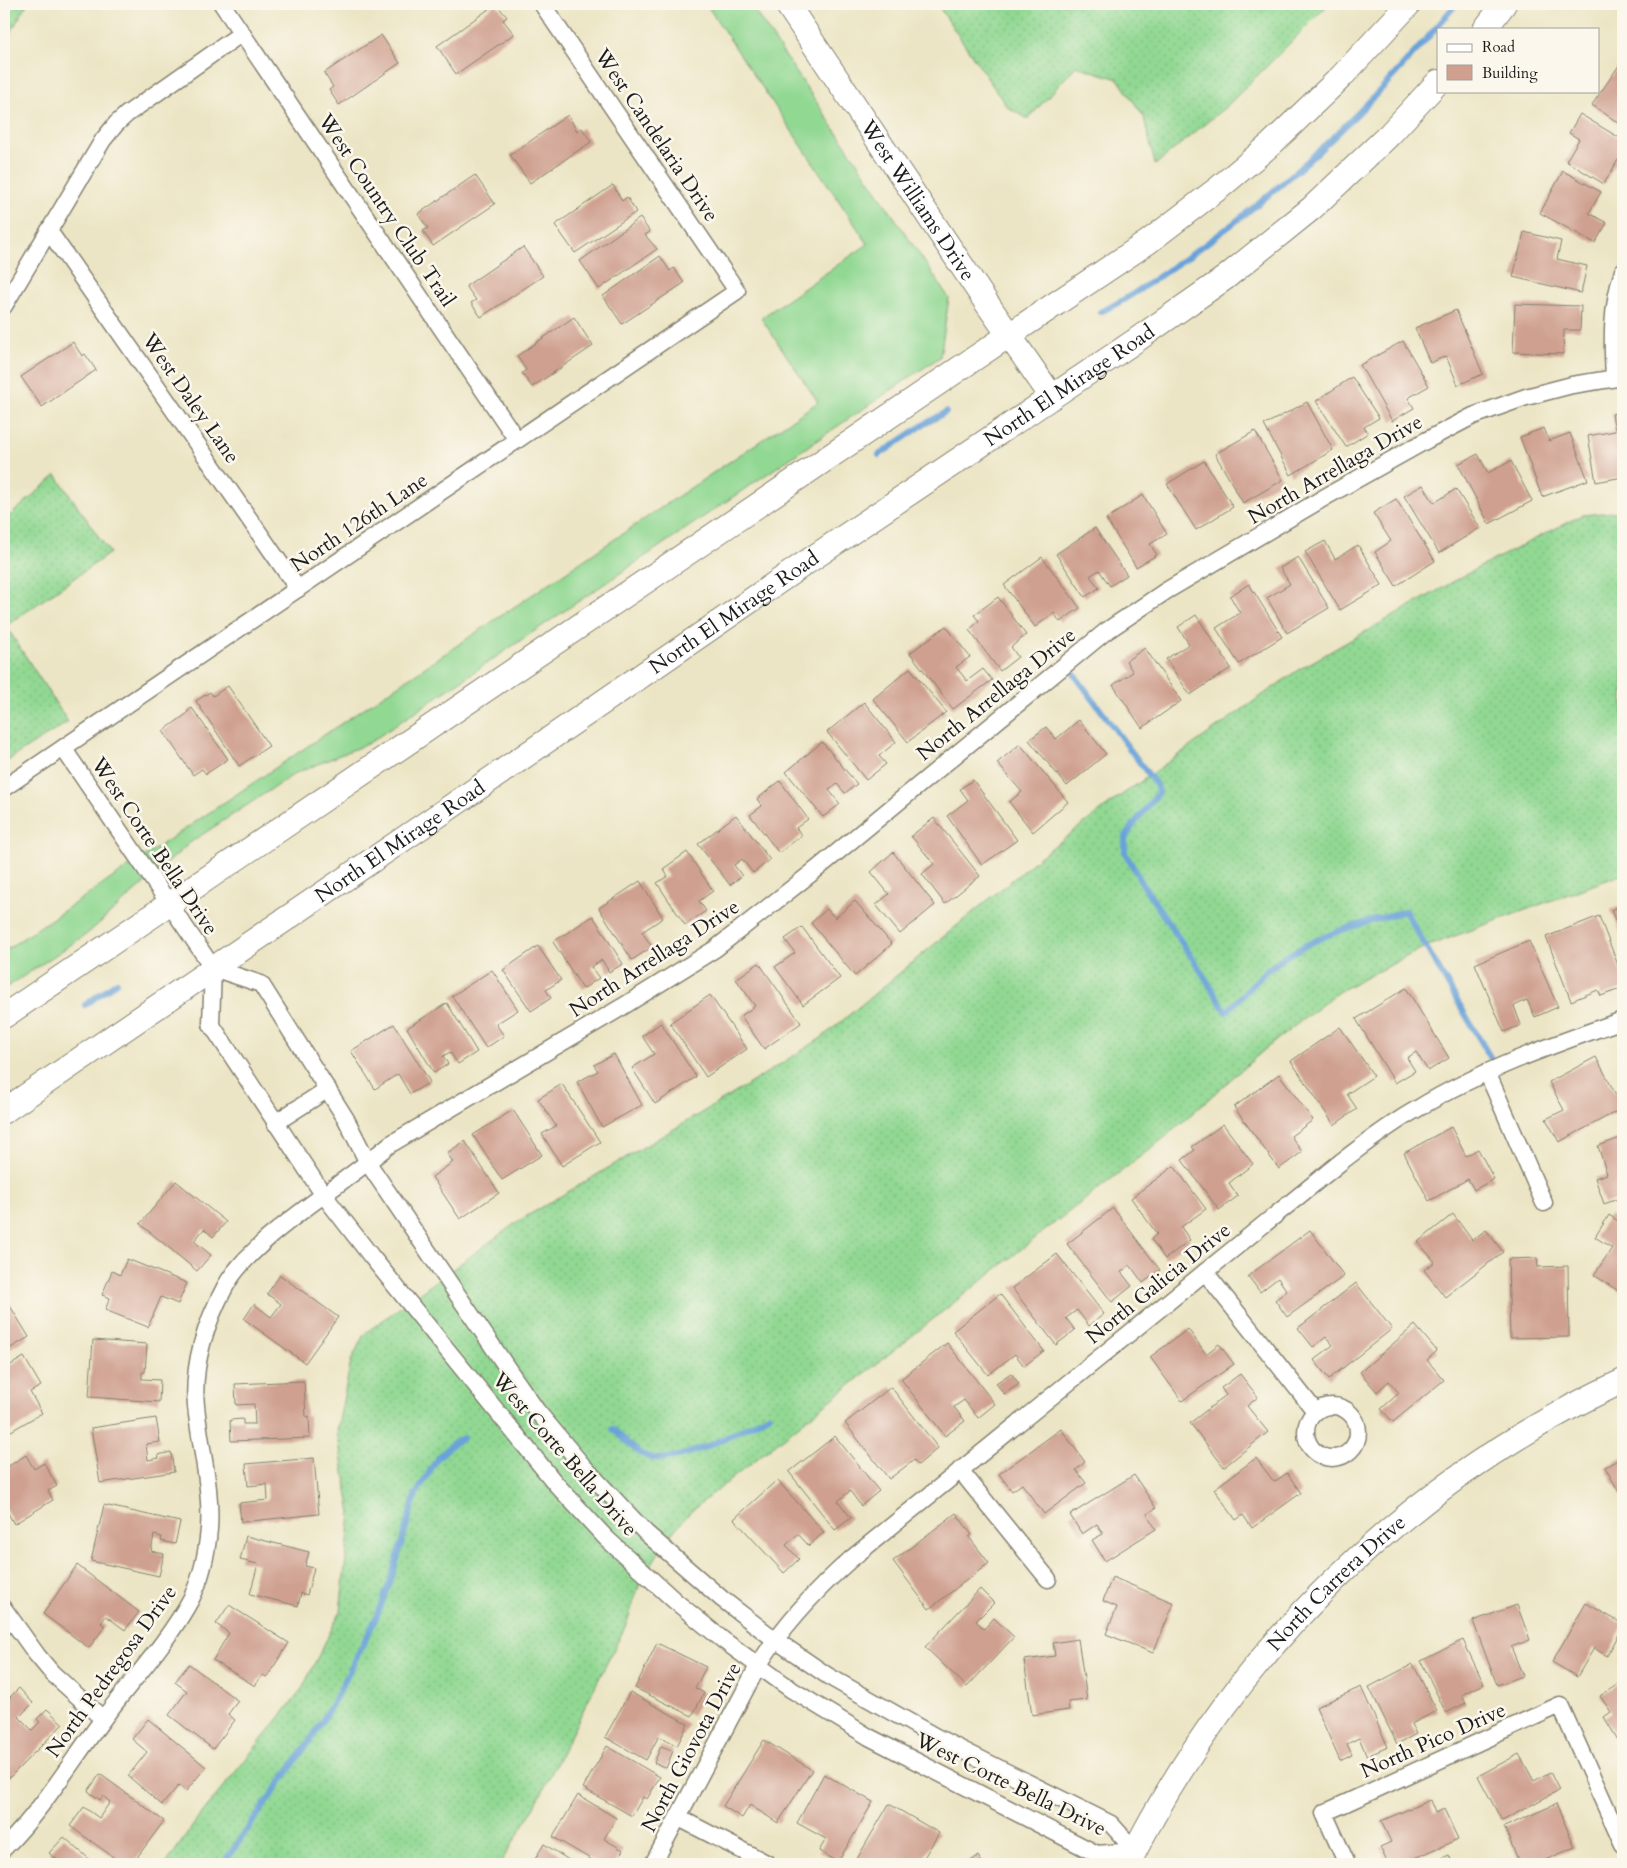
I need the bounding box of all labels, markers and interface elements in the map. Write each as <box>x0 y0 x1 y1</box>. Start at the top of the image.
legend <box>1437 28 1600 92</box>
text: Road <box>1482 37 1515 57</box>
street label: West Candelaria Drive <box>587 42 725 228</box>
text: Building <box>1482 63 1538 83</box>
street label: West Country Club Trail <box>310 107 462 313</box>
street label: West Williams Drive <box>853 113 982 287</box>
street label: North El Mirage Road <box>978 318 1161 454</box>
street label: West Daley Lane <box>134 326 246 469</box>
street label: North Arrellaga Drive <box>1242 407 1428 531</box>
street label: North 126th Lane <box>285 466 434 579</box>
street label: North El Mirage Road <box>643 544 825 681</box>
street label: North Arrellaga Drive <box>910 621 1082 768</box>
street label: West Corte Bella Drive <box>84 751 225 941</box>
street label: North El Mirage Road <box>309 773 491 910</box>
street label: North Arrellaga Drive <box>564 892 745 1024</box>
street label: North Galicia Drive <box>1080 1216 1237 1351</box>
street label: West Corte Bella Drive <box>484 1365 644 1543</box>
street label: North Carrera Drive <box>1261 1508 1412 1657</box>
street label: North Pedregosa Drive <box>39 1579 184 1763</box>
street label: North Giovota Drive <box>634 1657 749 1837</box>
street label: North Pico Drive <box>1356 1695 1511 1786</box>
street label: West Corte Bella Drive <box>910 1725 1111 1843</box>

